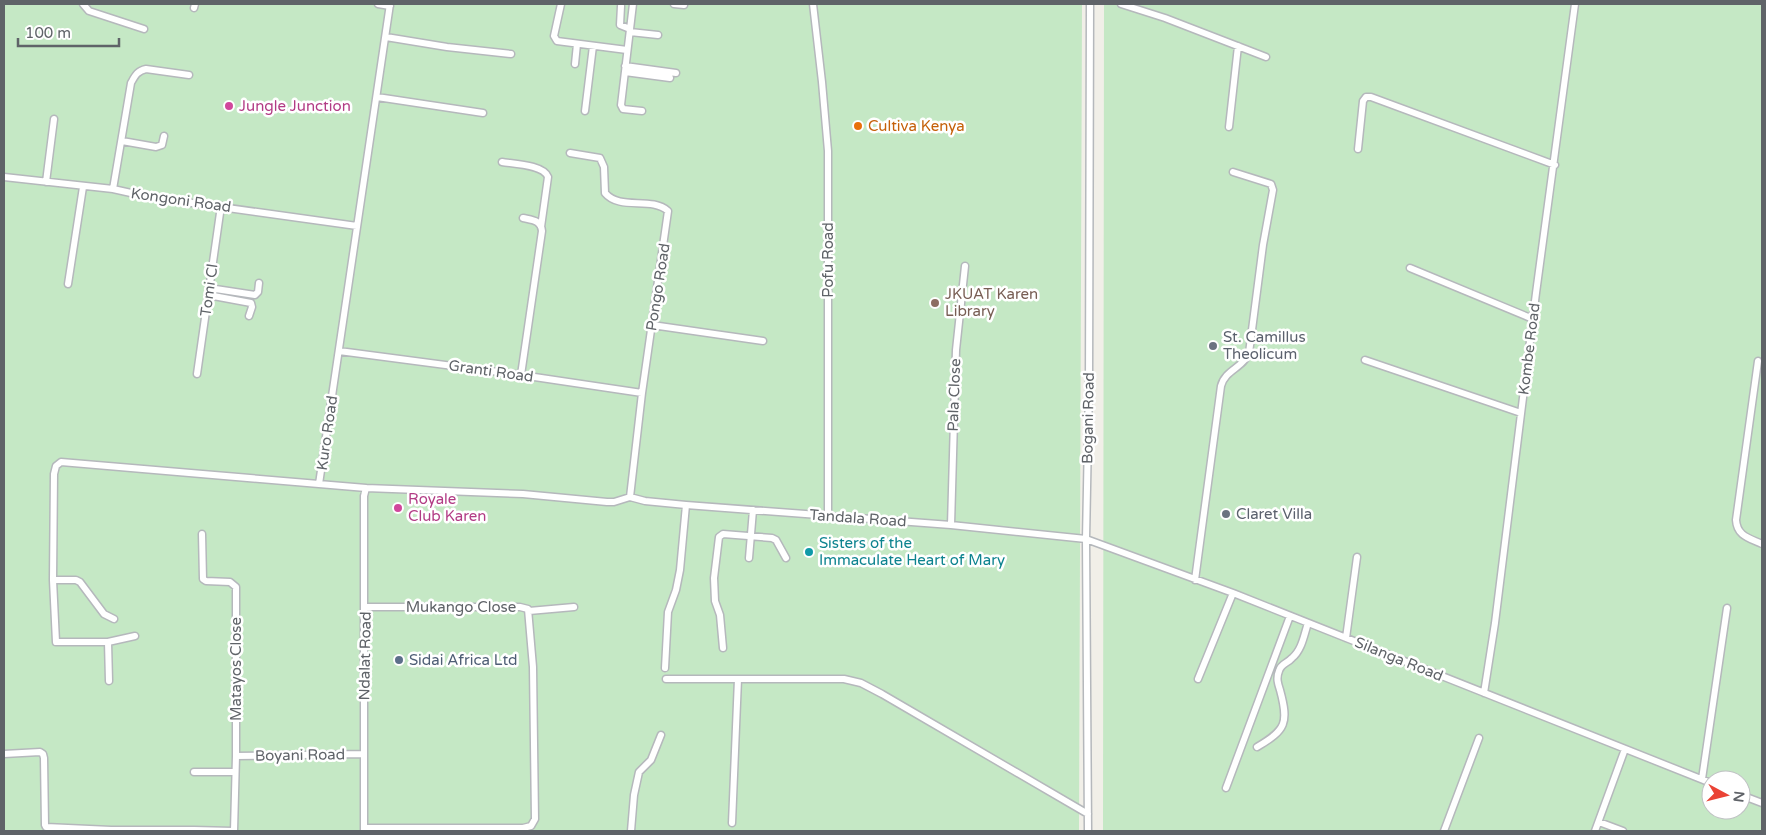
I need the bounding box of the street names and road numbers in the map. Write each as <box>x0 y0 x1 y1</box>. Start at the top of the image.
street label: Kongoni Road <box>130 184 232 216</box>
street label: Pofu Road <box>819 222 837 298</box>
street label: Pongo Road <box>642 242 674 332</box>
street label: Tomi Cl <box>196 263 222 317</box>
street label: Kombe Road <box>1514 302 1544 396</box>
street label: Granti Road <box>447 356 535 386</box>
street label: Pala Close <box>944 358 964 432</box>
street label: Bogani Road <box>1078 372 1098 464</box>
street label: Kuro Road <box>313 394 341 472</box>
street label: Tandala Road <box>809 506 907 530</box>
street label: Mukango Close <box>406 598 516 616</box>
street label: Ndalat Road <box>355 611 375 701</box>
street label: Matayos Close <box>227 617 245 721</box>
street label: Silanga Road <box>1352 633 1446 685</box>
street label: Boyani Road <box>255 745 345 765</box>

